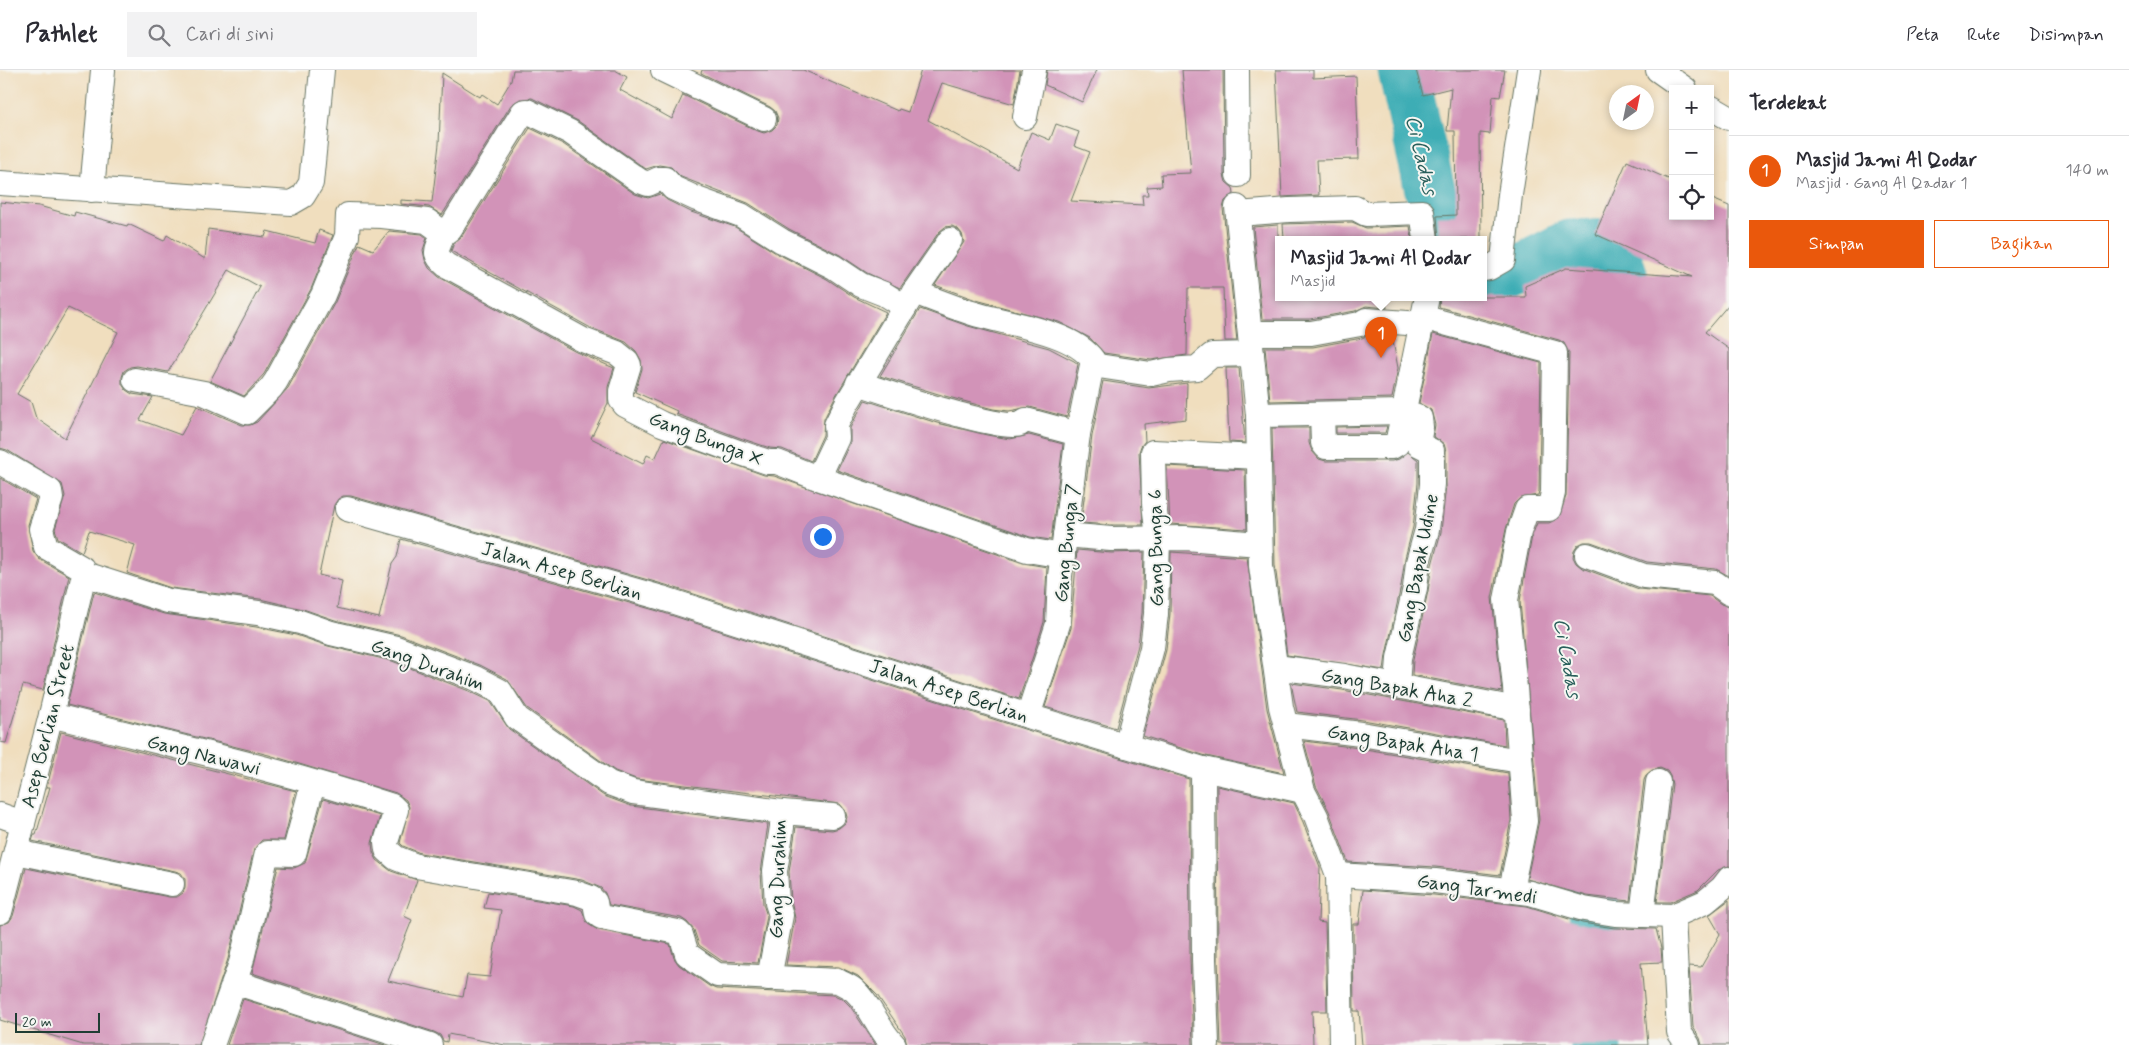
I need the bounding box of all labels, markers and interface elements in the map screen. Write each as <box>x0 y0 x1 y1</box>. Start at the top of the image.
search box <box>127 12 477 57</box>
text: Pathlet <box>25 19 97 50</box>
icon: search <box>145 21 173 49</box>
text: Cari di sini <box>185 22 274 47</box>
text: Peta <box>1906 23 1939 47</box>
text: Rute <box>1967 23 2000 47</box>
text: Disimpan <box>2028 23 2104 47</box>
north arrow <box>1609 85 1654 130</box>
map controls <box>1669 85 1714 220</box>
button: + <box>1669 85 1714 130</box>
text: Terdekat <box>1749 89 1827 117</box>
water label: Ci Cadas <box>1398 113 1444 199</box>
button: − <box>1669 130 1714 175</box>
text: Masjid Jami Al Qodar <box>1796 148 1977 173</box>
text: 1 <box>1761 160 1769 181</box>
text: 140 m <box>2065 160 2109 181</box>
text: Masjid · Gang Al Qadar 1 <box>1796 173 1968 194</box>
button: locate <box>1669 175 1714 220</box>
button: Simpan <box>1749 220 1924 268</box>
button: Bagikan <box>1934 220 2109 268</box>
popup <box>1275 236 1487 301</box>
text: Masjid Jami Al Qodar <box>1290 246 1472 271</box>
text: Masjid <box>1290 271 1335 292</box>
pin: 1 <box>1365 317 1397 358</box>
street label: Gang Bunga X <box>644 405 766 474</box>
street label: Gang Bunga 7 <box>1048 482 1088 604</box>
street label: Gang Bunga 6 <box>1142 489 1172 607</box>
street label: Gang Bapak Udine <box>1391 491 1447 645</box>
your location <box>810 524 836 550</box>
street label: Jalan Asep Berlian <box>478 536 645 607</box>
water label: Ci Cadas <box>1546 616 1588 702</box>
street label: Gang Durahim <box>366 632 488 699</box>
street label: Asep Berlian Street <box>15 642 82 811</box>
street label: Jalan Asep Berlian <box>865 653 1032 730</box>
street label: Gang Bapak Aha 2 <box>1319 662 1475 716</box>
street label: Gang Bapak Aha 1 <box>1325 718 1480 770</box>
street label: Gang Nawawi <box>144 728 263 784</box>
street label: Gang Durahim <box>763 819 795 939</box>
street label: Gang Tarmedi <box>1415 868 1538 912</box>
scale bar <box>15 1010 100 1033</box>
text: 20 m <box>22 1013 52 1031</box>

